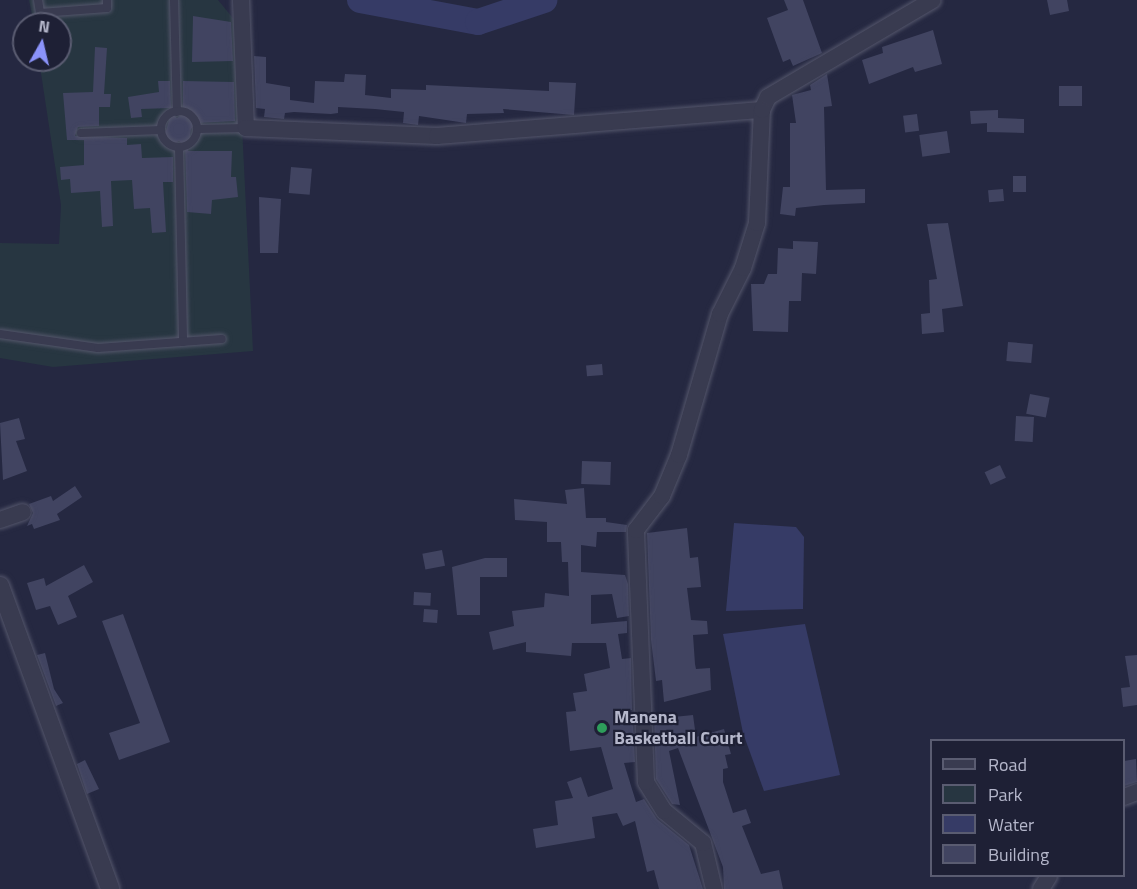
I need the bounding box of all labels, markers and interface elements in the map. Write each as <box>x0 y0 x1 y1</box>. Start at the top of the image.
north arrow <box>12 12 72 72</box>
text: N <box>37 14 51 39</box>
place label: Manena Basketball Court <box>614 707 743 750</box>
marker: Manena Basketball Court <box>595 721 609 735</box>
legend <box>930 739 1125 877</box>
text: Road <box>988 751 1027 778</box>
text: Park <box>988 781 1022 808</box>
text: Water <box>988 811 1034 838</box>
text: Building <box>988 841 1049 868</box>

